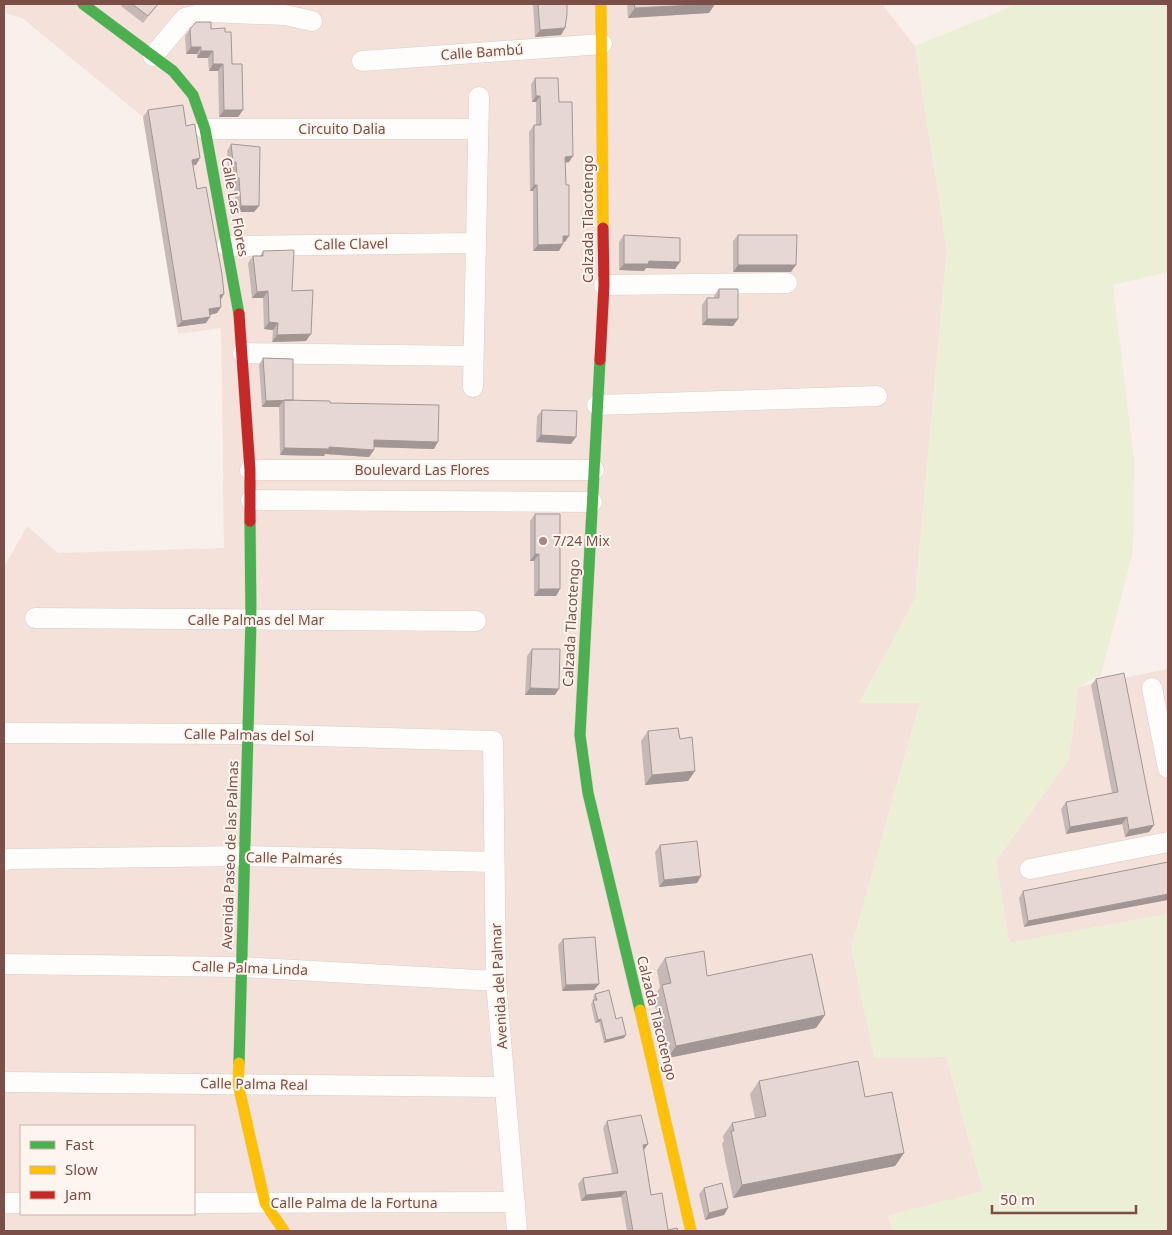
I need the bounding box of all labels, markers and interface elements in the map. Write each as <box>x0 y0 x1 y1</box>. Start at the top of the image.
street label: Calle Bambú <box>440 39 524 64</box>
street label: Circuito Dalia <box>298 119 386 138</box>
street label: Calzada Tlacotengo <box>578 155 597 283</box>
street label: Calle Las Flores <box>217 156 254 258</box>
street label: Calle Clavel <box>314 233 388 254</box>
street label: Boulevard Las Flores <box>354 460 490 479</box>
place label: 7/24 Mix <box>553 531 610 550</box>
marker: 7/24 Mix <box>537 535 549 547</box>
street label: Calzada Tlacotengo <box>558 559 583 687</box>
street label: Calle Palmas del Mar <box>188 610 325 629</box>
street label: Calle Palmas del Sol <box>184 724 314 745</box>
street label: Avenida Paseo de las Palmas <box>217 760 242 950</box>
street label: Calle Palmarés <box>246 847 343 868</box>
street label: Avenida del Palmar <box>486 922 511 1050</box>
street label: Calzada Tlacotengo <box>633 953 682 1082</box>
street label: Calle Palma Linda <box>192 956 308 979</box>
street label: Calle Palma Real <box>200 1073 308 1094</box>
legend <box>20 1125 195 1215</box>
text: Fast <box>65 1134 94 1154</box>
text: Slow <box>65 1159 98 1179</box>
scale bar <box>992 1182 1136 1214</box>
text: Jam <box>63 1184 92 1204</box>
text: 50 m <box>1000 1189 1035 1209</box>
street label: Calle Palma de la Fortuna <box>271 1193 437 1212</box>

